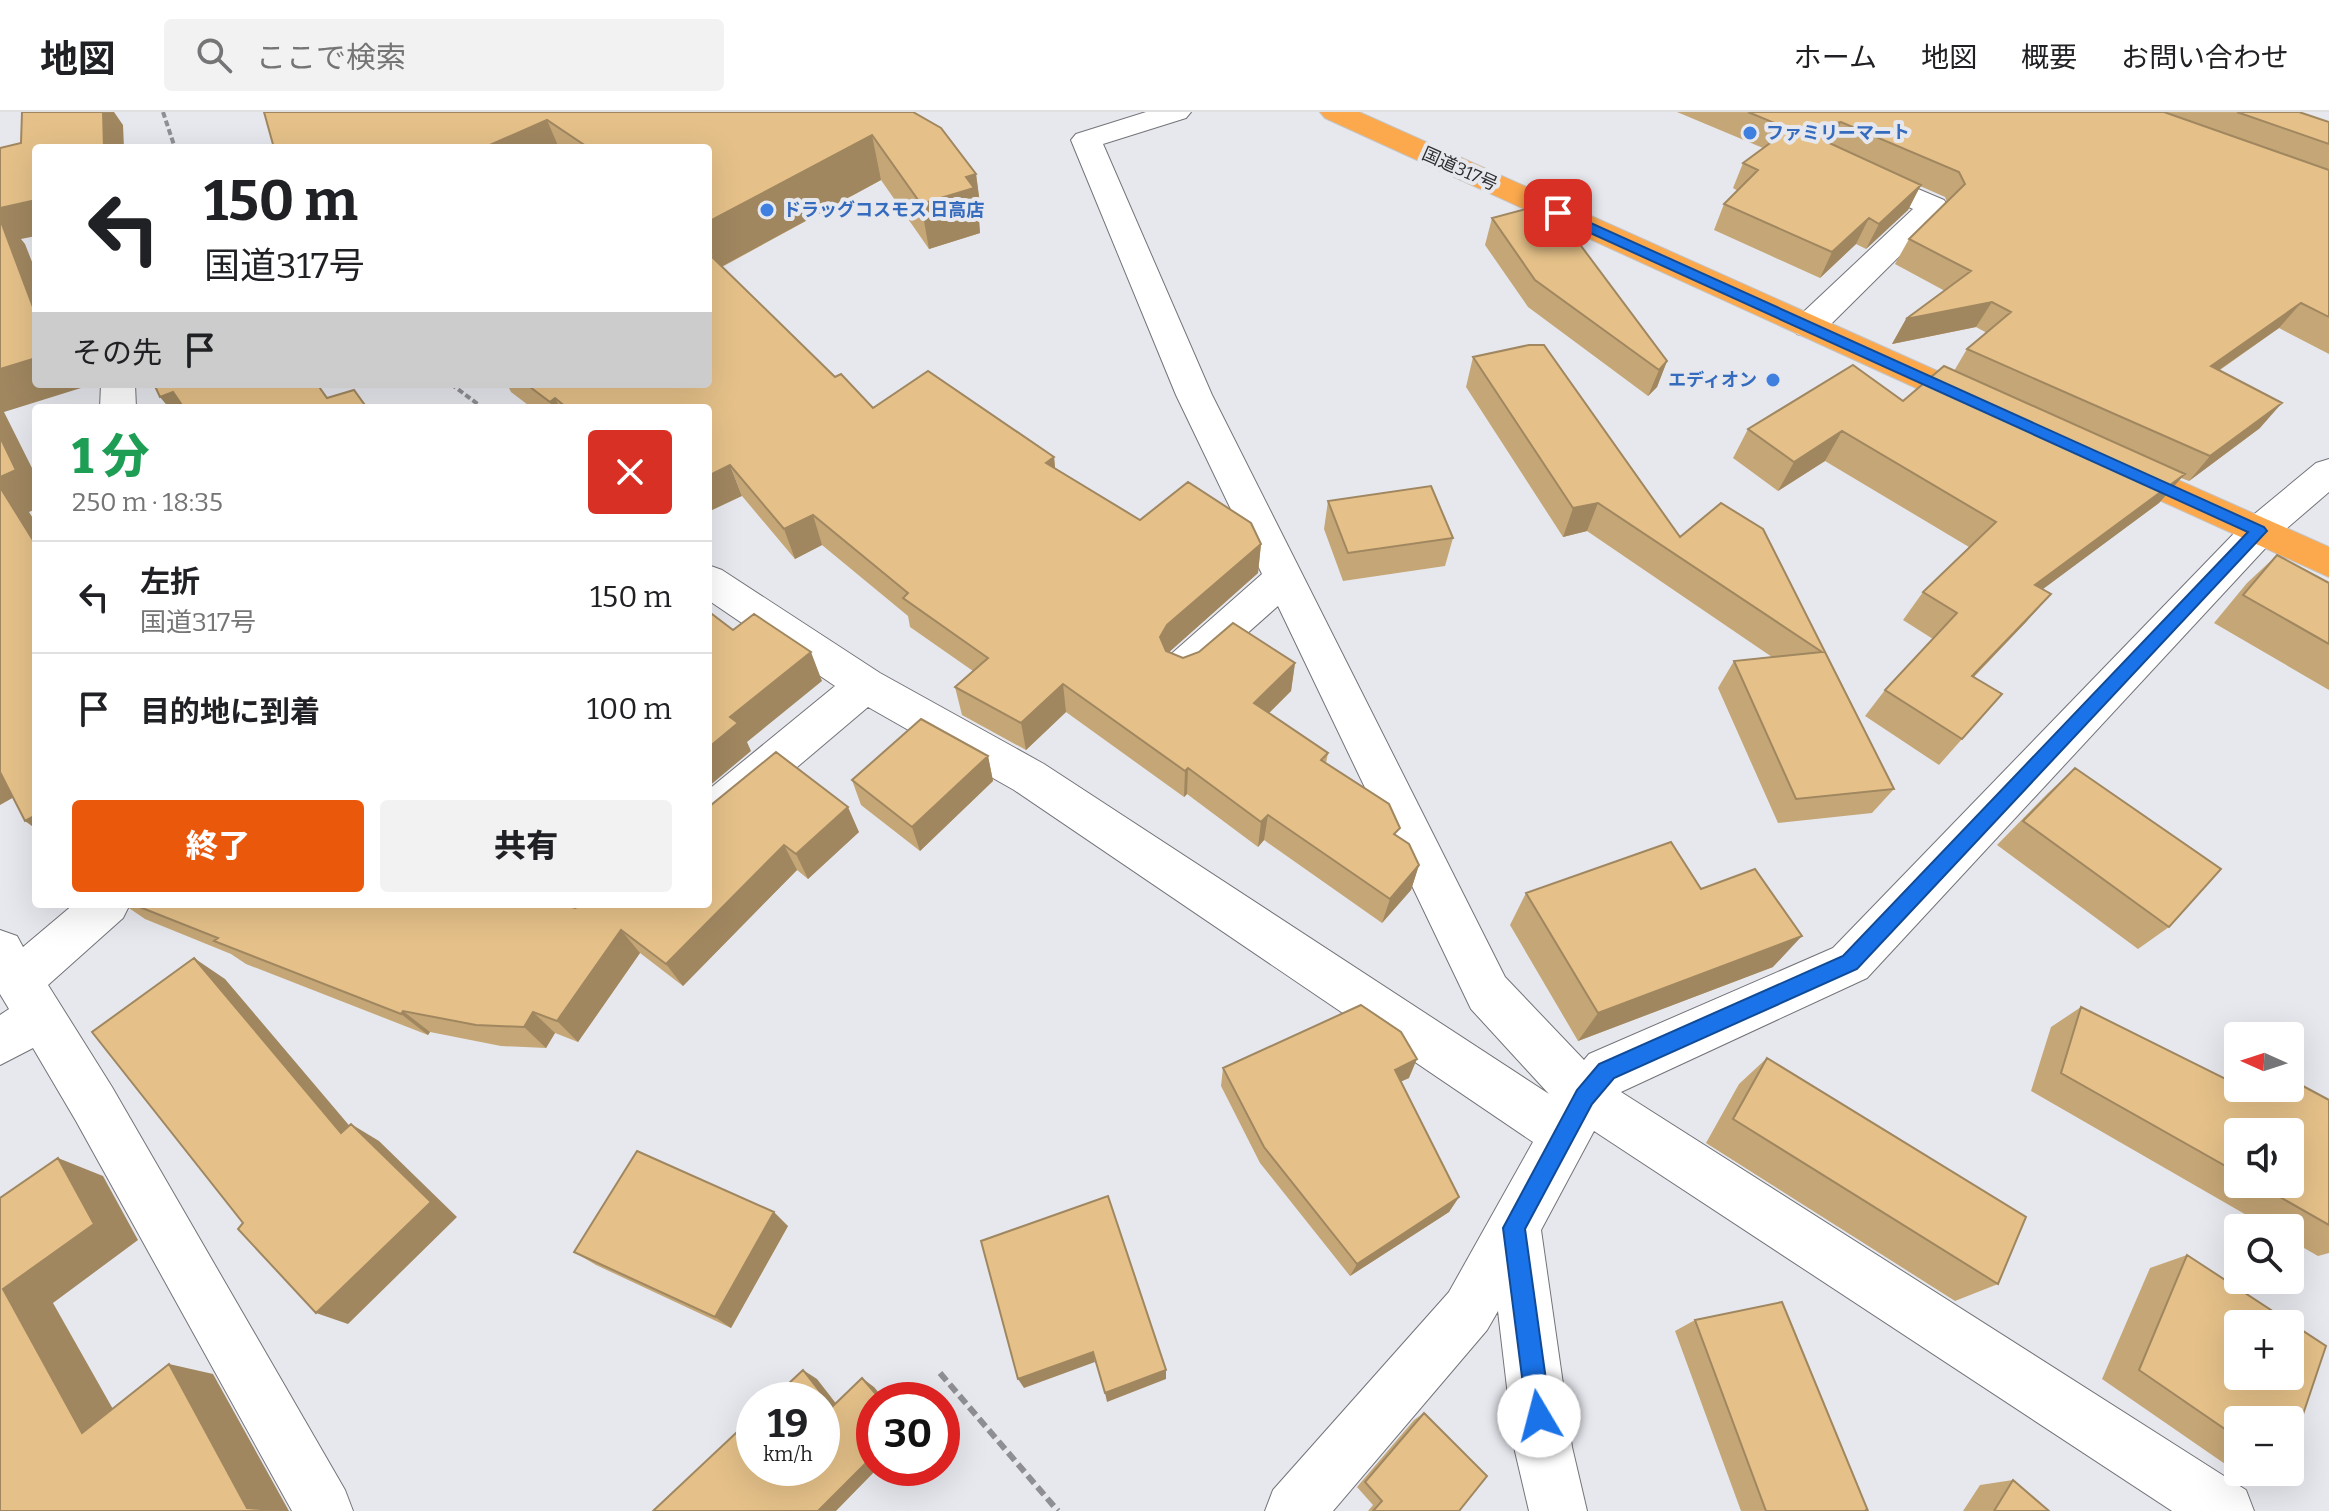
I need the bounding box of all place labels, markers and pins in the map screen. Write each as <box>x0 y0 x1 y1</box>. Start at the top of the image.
place label: ファミリーマート <box>1766 122 1910 144</box>
marker: ファミリーマート <box>1741 124 1759 142</box>
pin <box>1524 179 1592 247</box>
place label: ドラッグコスモス 日高店 <box>783 199 984 221</box>
marker: ドラッグコスモス 日高店 <box>758 201 776 219</box>
place label: エディオン <box>1668 369 1757 391</box>
marker: エディオン <box>1764 371 1782 389</box>

